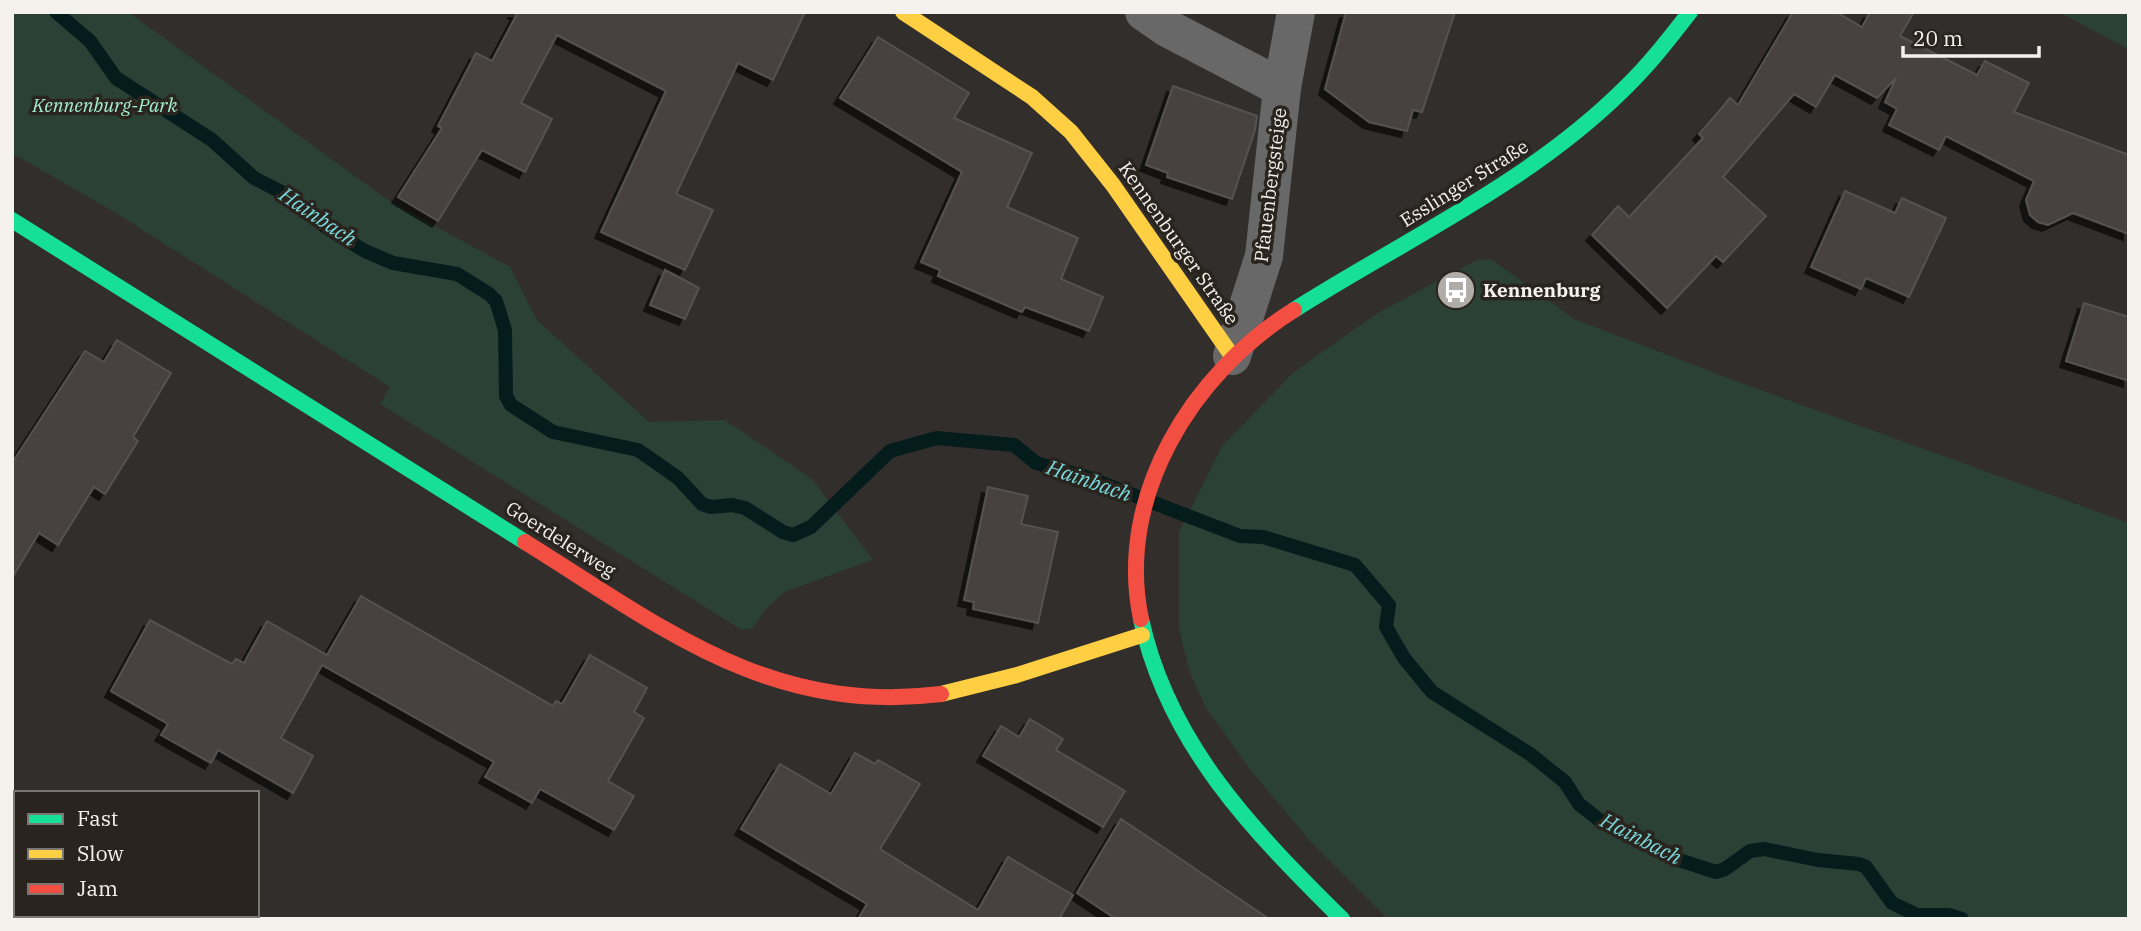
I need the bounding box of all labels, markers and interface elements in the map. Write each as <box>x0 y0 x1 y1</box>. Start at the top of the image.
scale bar <box>1903 14 2039 58</box>
text: 20 m <box>1913 24 1963 52</box>
park label: Kennenburg-Park <box>31 93 179 117</box>
street label: Pfauenbergsteige <box>1249 106 1291 264</box>
street label: Esslinger Straße <box>1395 134 1533 232</box>
street label: Kennenburger Straße <box>1114 157 1244 329</box>
water label: Hainbach <box>274 179 363 253</box>
bus stop icon: Kennenburg <box>1435 269 1477 311</box>
place label: Kennenburg <box>1483 278 1601 302</box>
water label: Hainbach <box>1042 452 1136 508</box>
street label: Goerdelerweg <box>502 496 621 583</box>
legend <box>14 791 259 917</box>
text: Fast <box>77 804 118 832</box>
water label: Hainbach <box>1595 805 1687 871</box>
text: Slow <box>77 839 124 867</box>
text: Jam <box>77 874 118 902</box>

